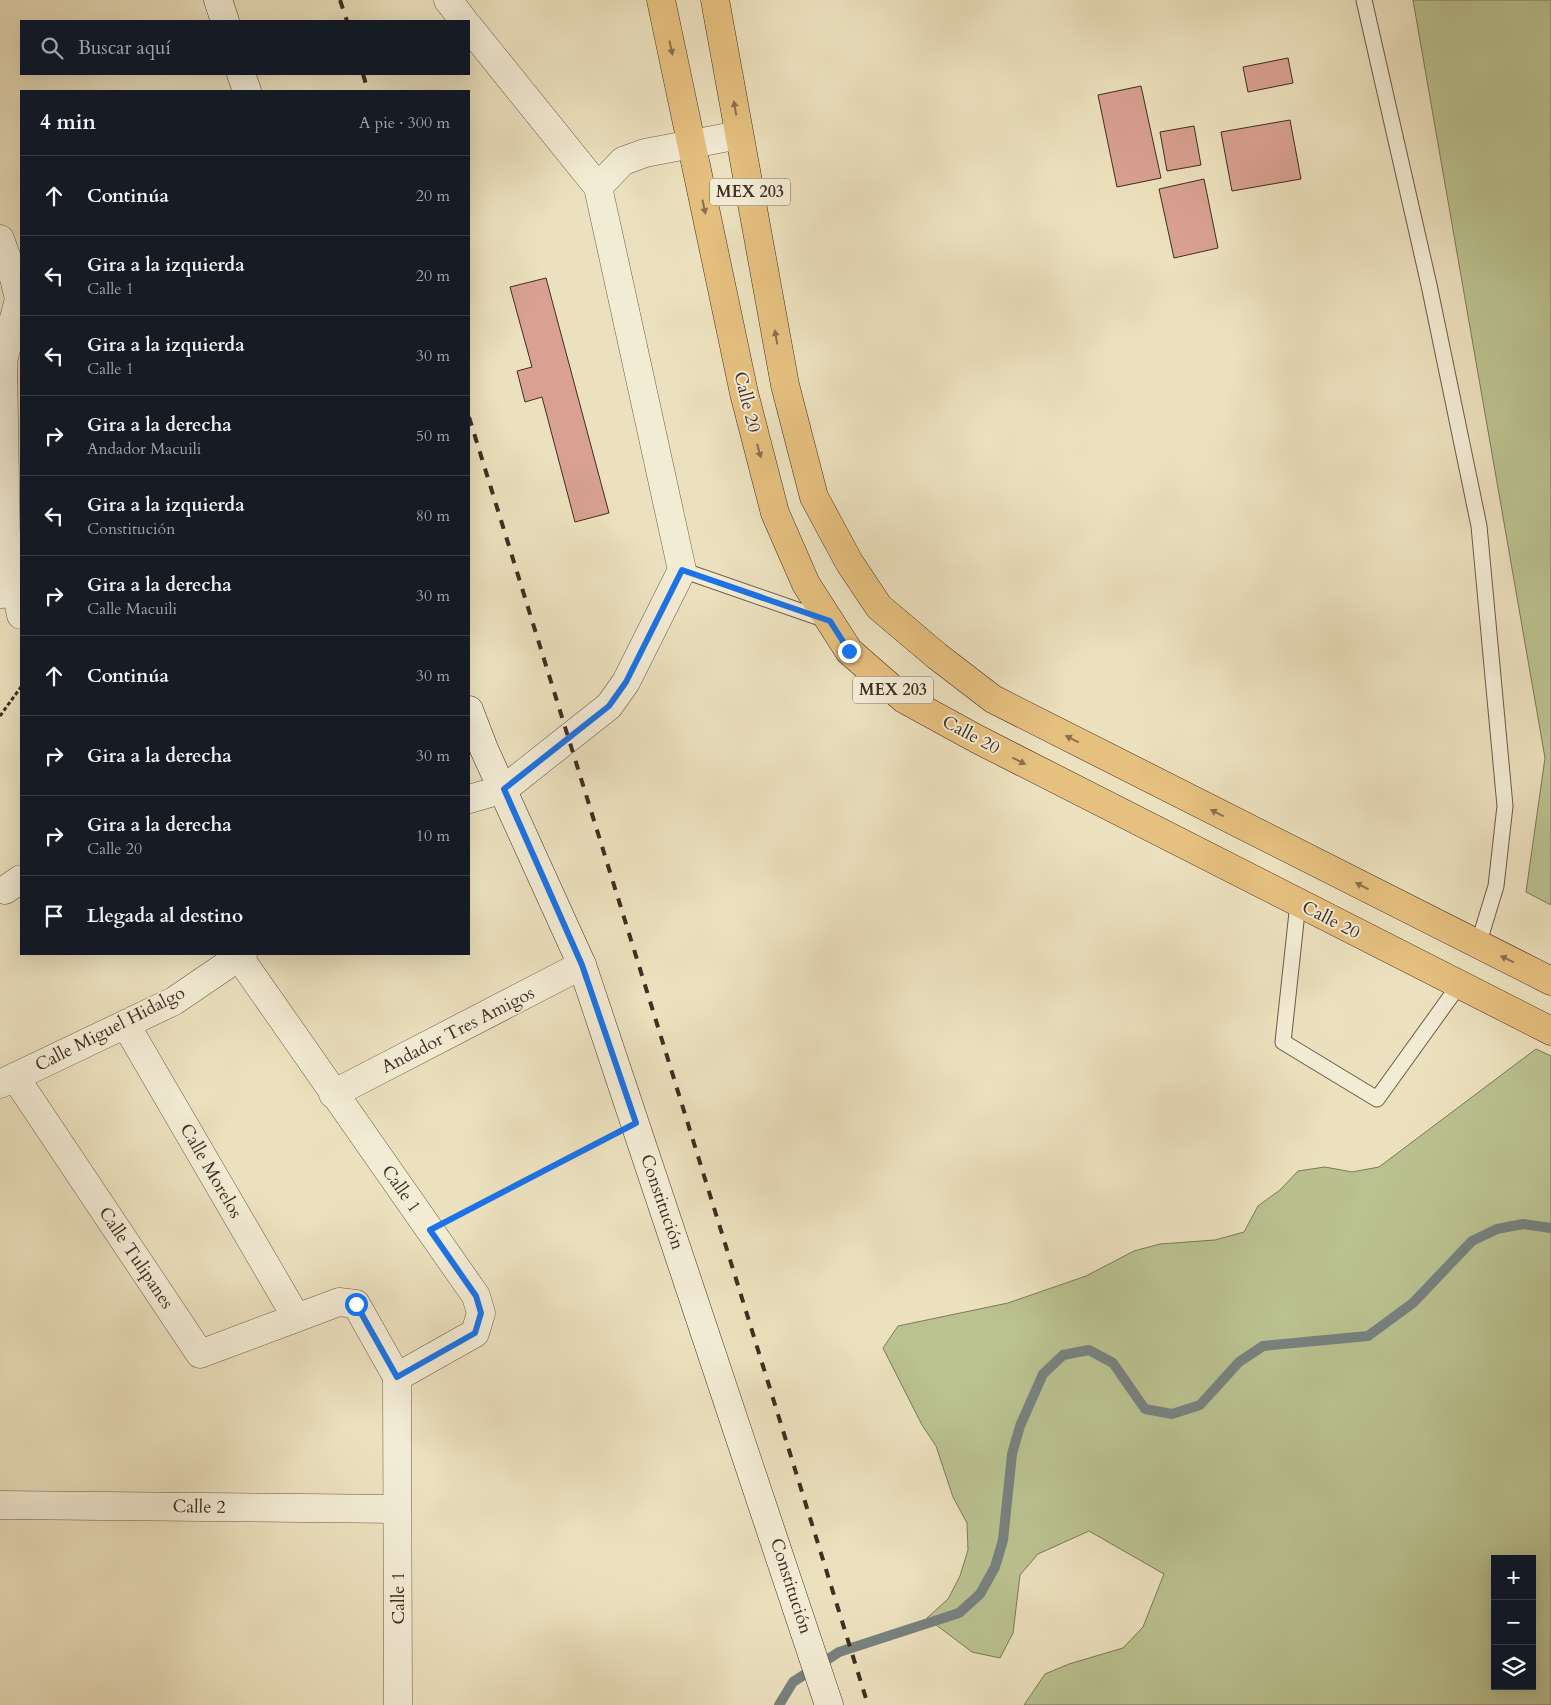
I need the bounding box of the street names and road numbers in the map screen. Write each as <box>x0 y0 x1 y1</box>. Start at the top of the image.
road number: MEX 203 <box>710 178 790 206</box>
street label: Calle 20 <box>727 369 767 435</box>
road number: MEX 203 <box>853 676 933 704</box>
street label: Calle 20 <box>938 709 1004 761</box>
street label: Calle 20 <box>1298 895 1364 945</box>
street label: Calle Miguel Hidalgo <box>31 980 189 1078</box>
street label: Andador Tres Amigos <box>377 981 539 1079</box>
street label: Calle Morelos <box>174 1119 248 1223</box>
street label: Constitución <box>634 1151 690 1254</box>
street label: Calle 1 <box>376 1160 426 1218</box>
street label: Calle Tulipanes <box>93 1202 179 1314</box>
street label: Calle 2 <box>172 1494 226 1520</box>
street label: Constitución <box>764 1535 818 1638</box>
street label: Calle 1 <box>386 1572 411 1624</box>

